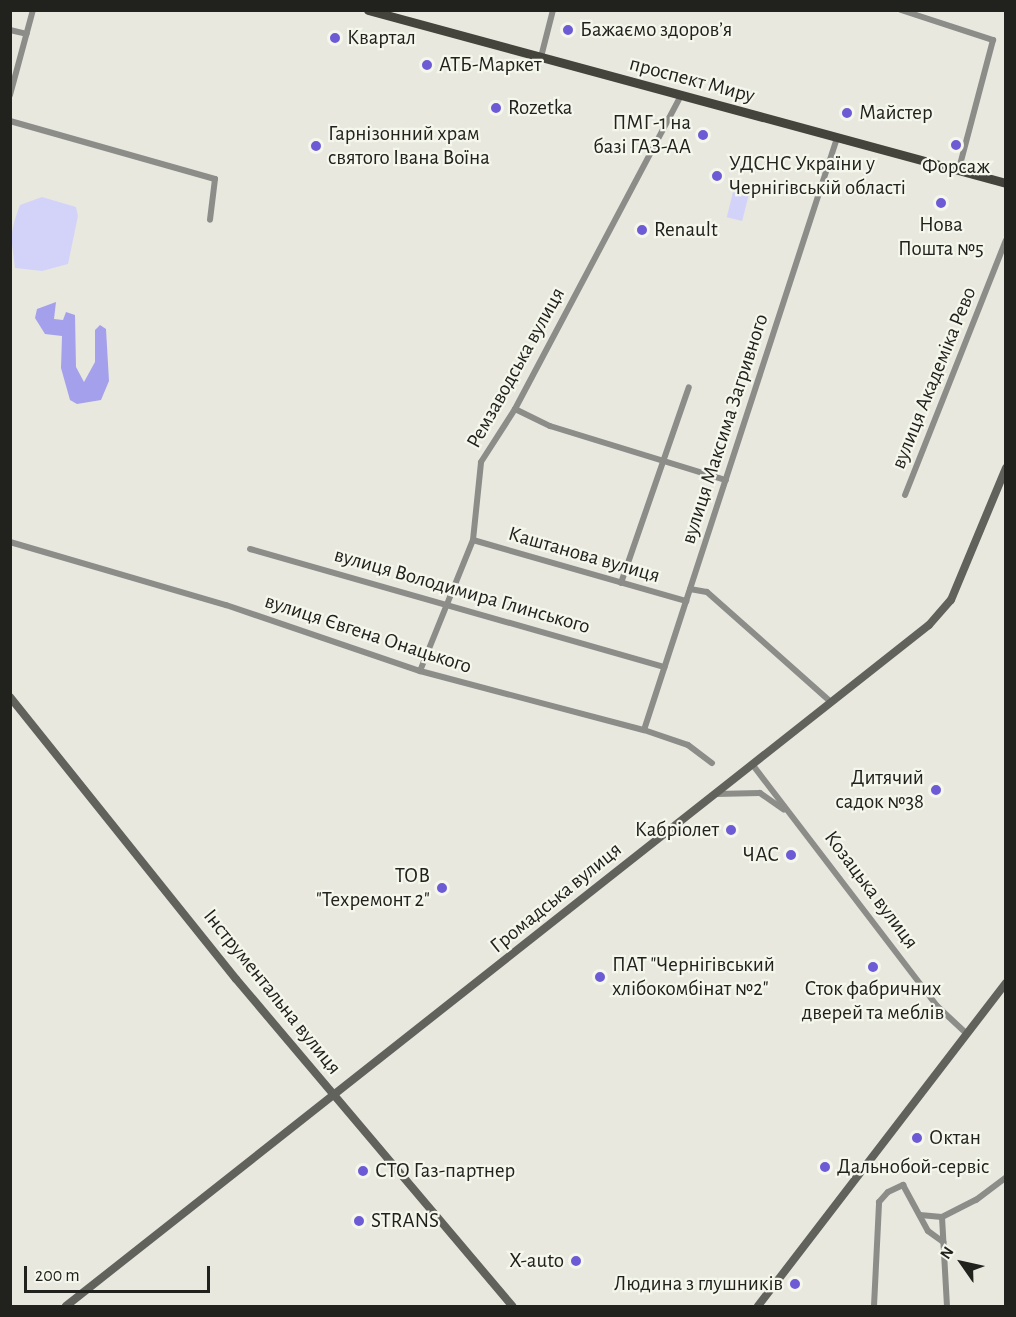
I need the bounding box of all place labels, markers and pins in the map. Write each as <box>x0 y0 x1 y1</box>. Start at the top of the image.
place label: Бажаємо здоров’я <box>580 17 732 43</box>
marker: Бажаємо здоров’я <box>561 23 575 37</box>
place label: Квартал <box>347 25 416 51</box>
marker: Квартал <box>328 31 342 45</box>
place label: АТБ-Маркет <box>439 52 541 78</box>
marker: АТБ-Маркет <box>420 58 434 72</box>
place label: Rozetka <box>508 95 573 121</box>
place label: Майстер <box>859 100 933 126</box>
marker: Rozetka <box>489 101 503 115</box>
marker: Майстер <box>840 106 854 120</box>
place label: ПМГ-1 на базі ГАЗ-АА <box>593 110 691 160</box>
place label: Гарнізонний храм святого Івана Воїна <box>328 121 490 171</box>
marker: ПМГ-1 на базі ГАЗ-АА <box>696 128 710 142</box>
marker: Форсаж <box>949 138 963 152</box>
marker: Гарнізонний храм святого Івана Воїна <box>309 139 323 153</box>
place label: УДСНС України у Чернігівській області <box>729 151 906 201</box>
place label: Форсаж <box>922 154 990 180</box>
marker: УДСНС України у Чернігівській області <box>710 169 724 183</box>
marker: Нова Пошта №5 <box>934 196 948 210</box>
place label: Нова Пошта №5 <box>898 212 984 262</box>
place label: Renault <box>654 217 718 243</box>
marker: Renault <box>635 223 649 237</box>
place label: Дитячий садок №38 <box>836 765 924 815</box>
marker: Дитячий садок №38 <box>929 783 943 797</box>
place label: Кабріолет <box>635 817 719 843</box>
marker: Кабріолет <box>724 823 738 837</box>
place label: ЧАС <box>743 842 779 868</box>
marker: ЧАС <box>784 848 798 862</box>
place label: ТОВ "Техремонт 2" <box>316 863 430 913</box>
marker: ТОВ "Техремонт 2" <box>435 881 449 895</box>
place label: ПАТ "Чернігівський хлібокомбінат №2" <box>612 952 775 1002</box>
marker: Сток фабричних дверей та меблів <box>866 960 880 974</box>
marker: ПАТ "Чернігівський хлібокомбінат №2" <box>593 970 607 984</box>
place label: Сток фабричних дверей та меблів <box>802 976 944 1026</box>
place label: Октан <box>929 1125 981 1151</box>
marker: Октан <box>910 1131 924 1145</box>
place label: Дальнобой-сервіс <box>837 1154 990 1180</box>
place label: СТО Газ-партнер <box>375 1158 515 1184</box>
marker: Дальнобой-сервіс <box>818 1160 832 1174</box>
marker: СТО Газ-партнер <box>356 1164 370 1178</box>
place label: STRANS <box>371 1208 439 1234</box>
marker: STRANS <box>352 1214 366 1228</box>
place label: X-auto <box>509 1248 564 1274</box>
marker: X-auto <box>569 1254 583 1268</box>
place label: Людина з глушників <box>614 1271 783 1297</box>
marker: Людина з глушників <box>788 1277 802 1291</box>

